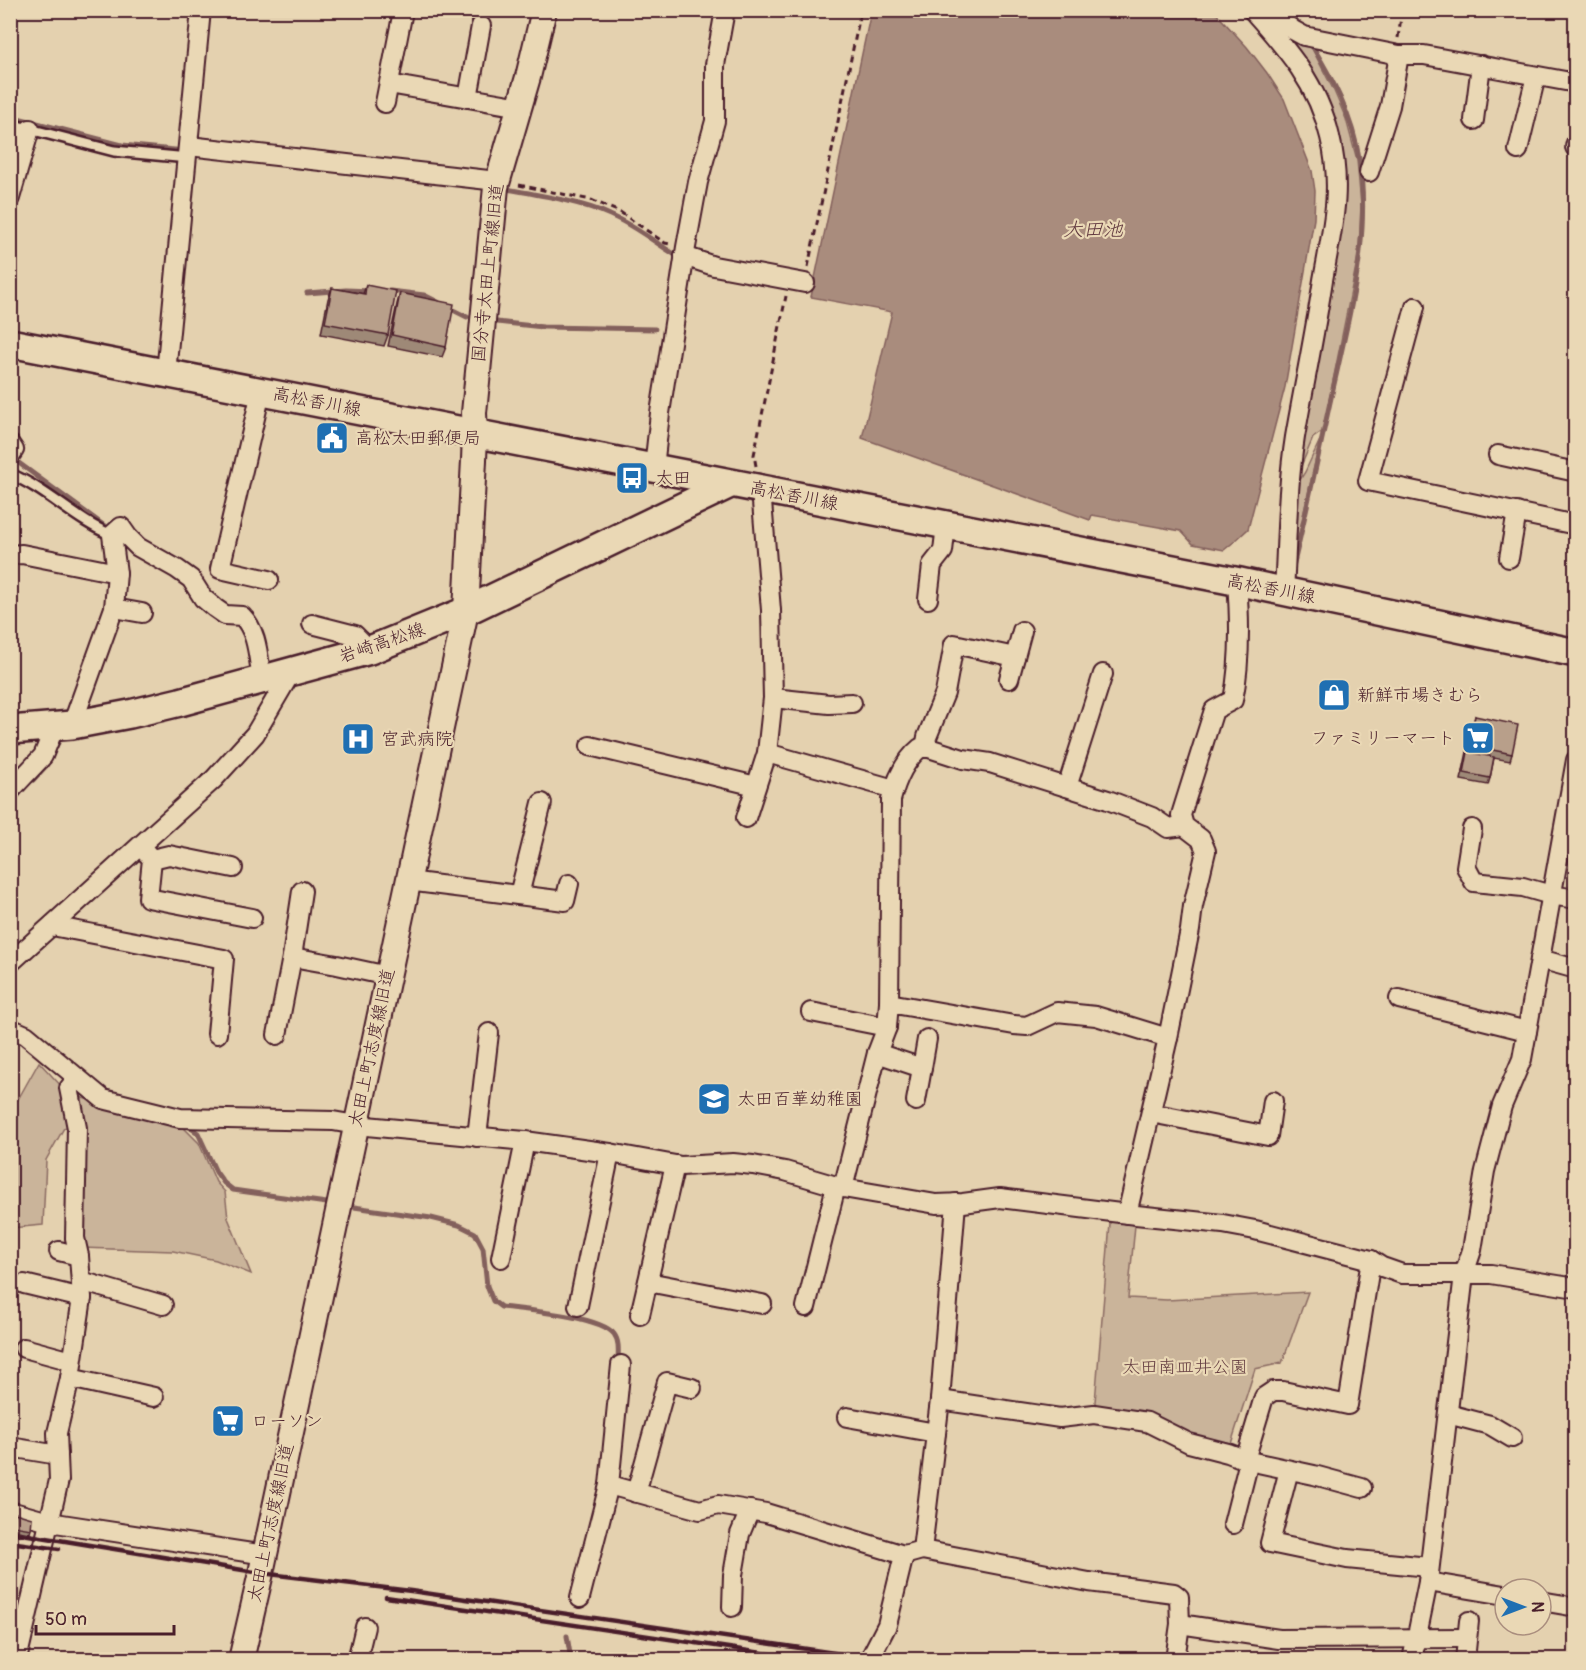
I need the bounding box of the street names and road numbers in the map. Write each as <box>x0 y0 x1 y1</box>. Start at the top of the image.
street label: 国分寺太田上町線旧道 <box>467 182 509 364</box>
street label: 高松香川線 <box>271 382 363 422</box>
street label: 高松香川線 <box>748 476 840 516</box>
street label: 高松香川線 <box>1225 569 1317 609</box>
street label: 岩崎高松線 <box>336 617 428 669</box>
street label: 太田上町志度線旧道 <box>344 966 400 1130</box>
street label: 太田上町志度線旧道 <box>243 1441 299 1605</box>

